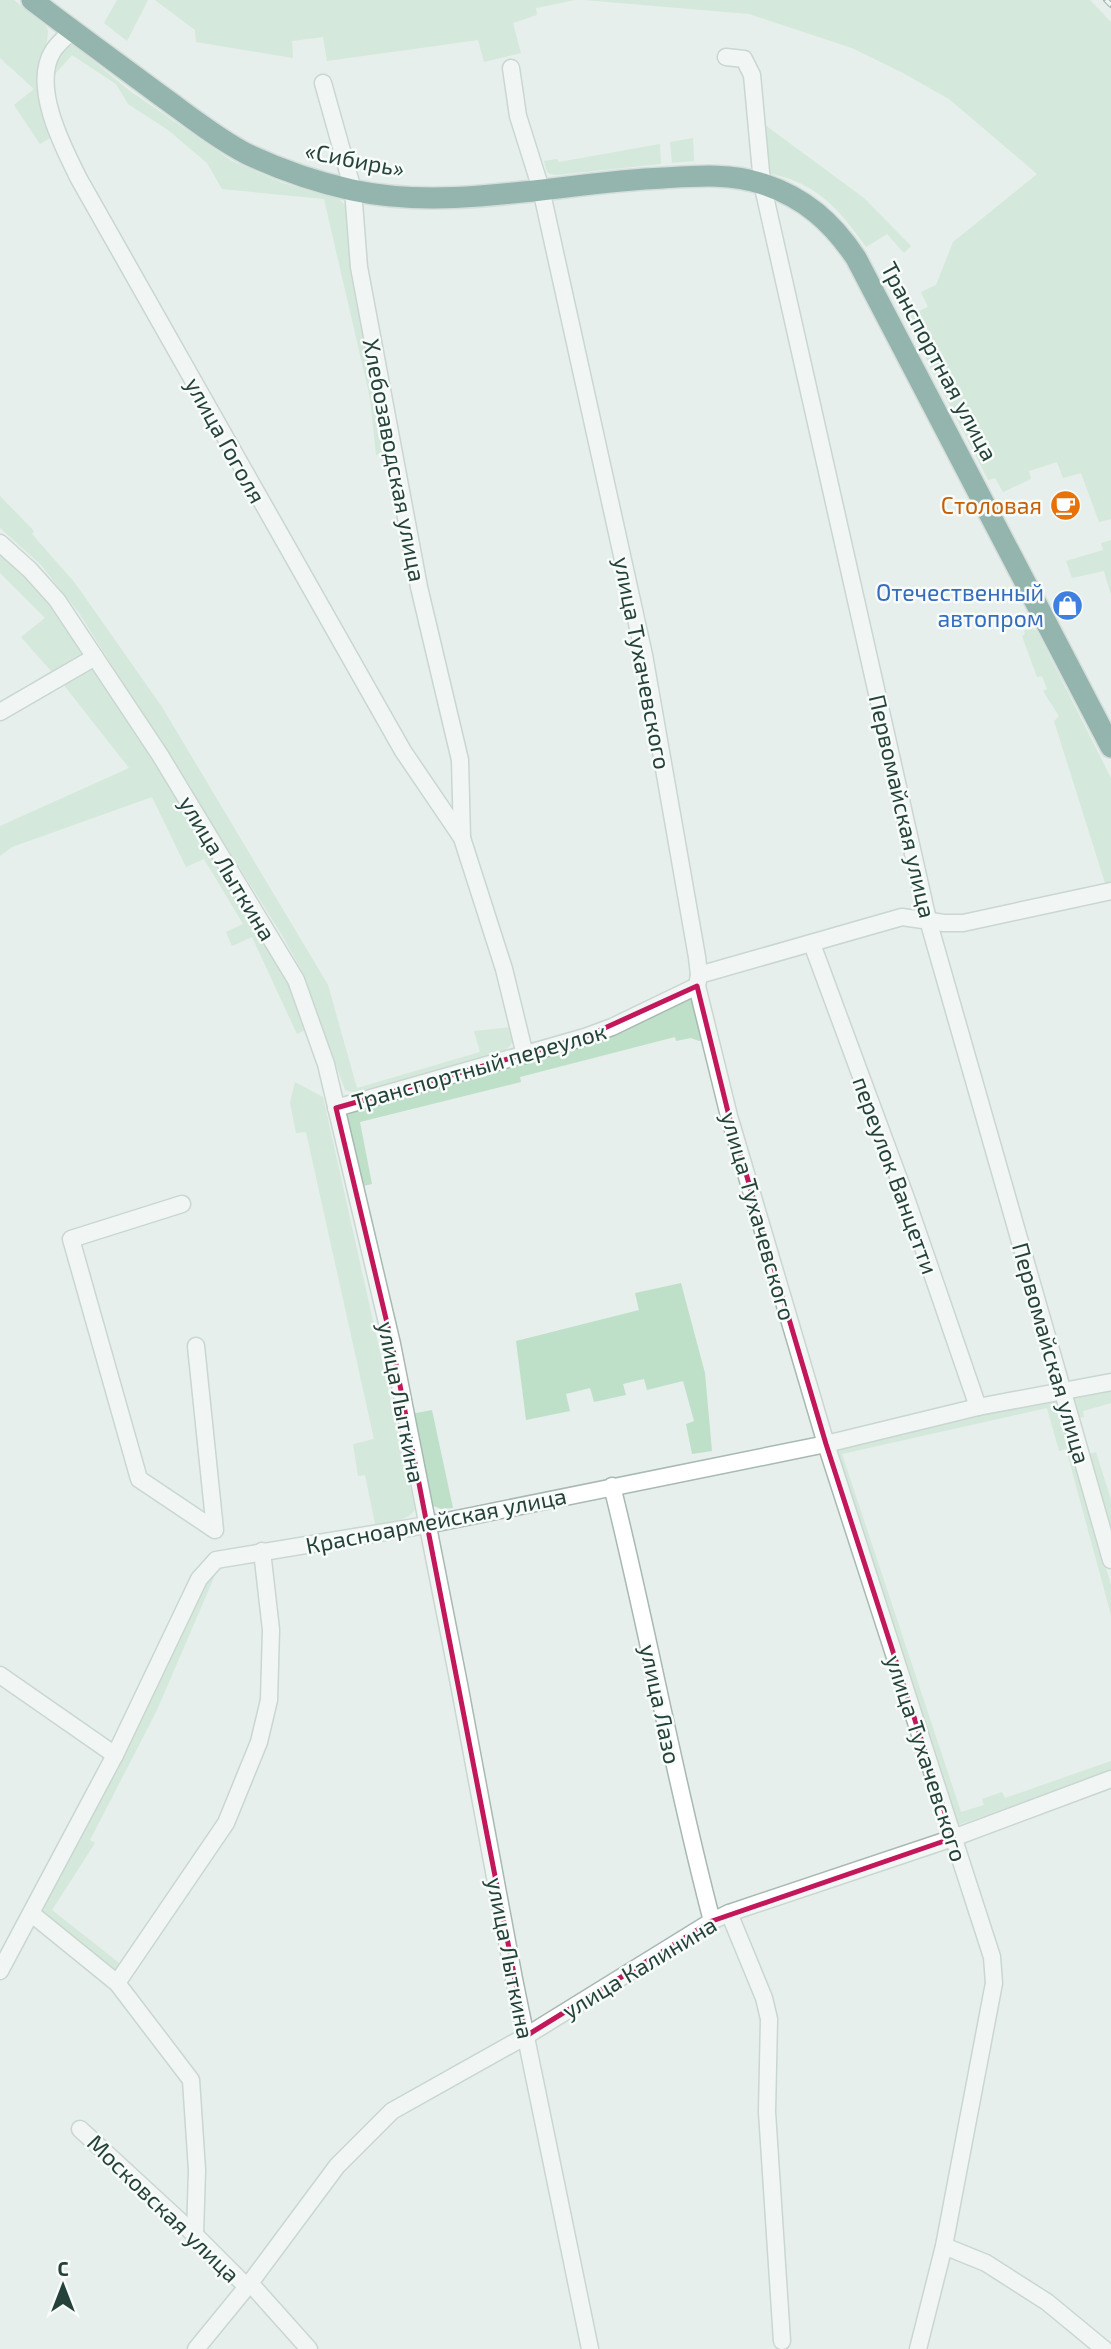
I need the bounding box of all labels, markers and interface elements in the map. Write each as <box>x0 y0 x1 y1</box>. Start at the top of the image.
street label: «Сибирь» <box>303 136 407 182</box>
street label: Транспортная улица <box>875 257 1004 466</box>
street label: Хлебозаводская улица <box>357 336 432 584</box>
street label: улица Гоголя <box>179 372 272 508</box>
cafe icon: Столовая <box>1048 488 1082 522</box>
place label: Столовая <box>941 491 1042 519</box>
street label: улица Тухачевского <box>608 554 677 772</box>
place label: Отечественный автопром <box>876 578 1044 632</box>
shop icon: Отечественный автопром <box>1050 588 1084 622</box>
street label: Первомайская улица <box>863 691 942 921</box>
street label: улица Лыткина <box>173 790 282 946</box>
street label: Транспортный переулок <box>349 1016 610 1117</box>
street label: переулок Ванцетти <box>846 1072 945 1278</box>
street label: улица Тухачевского <box>715 1108 802 1324</box>
street label: Первомайская улица <box>1006 1239 1097 1467</box>
street label: улица Лыткина <box>372 1319 431 1485</box>
street label: Красноармейская улица <box>303 1481 569 1560</box>
street label: улица Лазо <box>634 1642 687 1767</box>
street label: улица Тухачевского <box>879 1651 974 1865</box>
street label: улица Лыткина <box>481 1875 540 2041</box>
street label: улица Калинина <box>557 1910 722 2025</box>
street label: Московская улица <box>81 2128 246 2289</box>
north arrow <box>28 2251 98 2321</box>
text: С <box>57 2257 69 2280</box>

